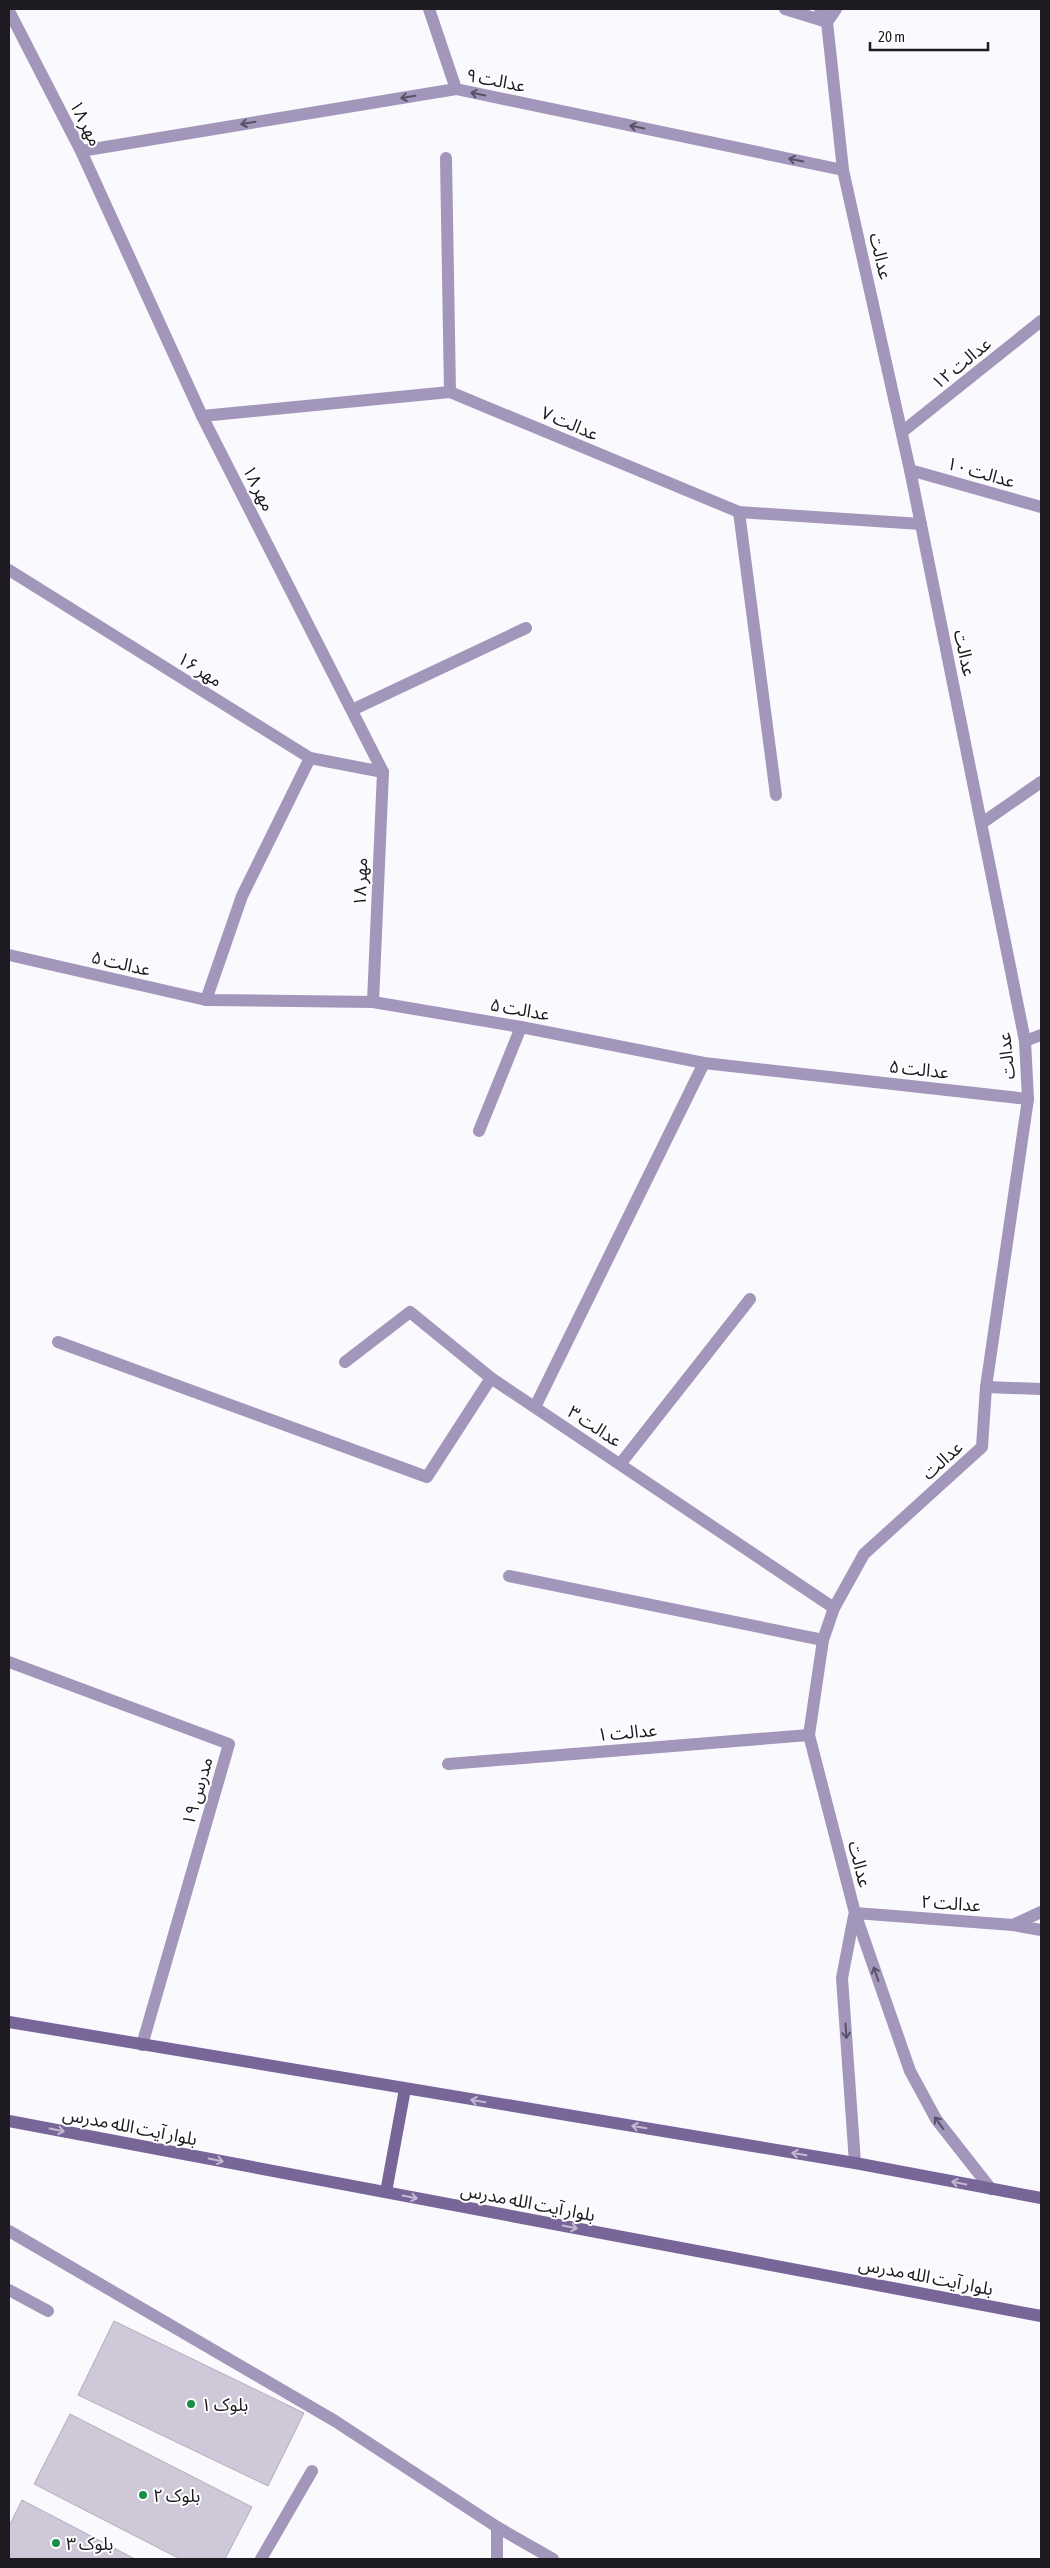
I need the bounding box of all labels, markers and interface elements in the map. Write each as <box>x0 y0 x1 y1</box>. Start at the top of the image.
scale bar <box>870 20 988 52</box>
text: 20 m <box>878 28 905 45</box>
street label: عدالت ۹ <box>465 64 527 96</box>
one-way arrow <box>470 89 486 98</box>
one-way arrow <box>400 93 416 103</box>
street label: مهر ۱۸ <box>65 97 106 150</box>
one-way arrow <box>240 119 256 129</box>
one-way arrow <box>629 122 645 131</box>
one-way arrow <box>788 155 804 165</box>
street label: عدالت <box>865 231 897 281</box>
street label: عدالت ۱۲ <box>927 333 995 393</box>
street label: عدالت ۷ <box>538 402 602 444</box>
street label: عدالت ۱۰ <box>944 452 1018 492</box>
street label: مهر ۱۸ <box>238 462 279 515</box>
street label: عدالت <box>950 628 980 678</box>
street label: مهر ۱۶ <box>173 647 226 692</box>
street label: مهر ۱۸ <box>349 857 372 907</box>
street label: عدالت ۵ <box>89 946 153 980</box>
street label: عدالت ۵ <box>489 993 551 1025</box>
street label: عدالت <box>993 1031 1019 1081</box>
street label: عدالت ۵ <box>888 1055 950 1083</box>
street label: عدالت ۳ <box>564 1401 626 1451</box>
street label: عدالت <box>917 1436 967 1484</box>
street label: عدالت ۱ <box>596 1719 658 1745</box>
street label: مدرس ۱۹ <box>177 1754 218 1828</box>
street label: عدالت <box>844 1839 876 1889</box>
street label: عدالت ۲ <box>920 1890 982 1916</box>
one-way arrow <box>871 1967 880 1982</box>
one-way arrow <box>841 2023 850 2039</box>
one-way arrow <box>471 2095 487 2105</box>
street label: بلوار آیت الله مدرس <box>61 2103 199 2150</box>
one-way arrow <box>934 2116 944 2130</box>
one-way arrow <box>631 2122 647 2132</box>
one-way arrow <box>48 2126 64 2136</box>
one-way arrow <box>791 2148 807 2158</box>
one-way arrow <box>208 2156 224 2166</box>
one-way arrow <box>951 2177 967 2187</box>
street label: بلوار آیت الله مدرس <box>459 2179 597 2226</box>
one-way arrow <box>402 2193 418 2202</box>
one-way arrow <box>562 2223 578 2233</box>
street label: بلوار آیت الله مدرس <box>857 2253 995 2300</box>
place label: بلوک ۱ <box>201 2394 248 2416</box>
marker: بلوک ۱ <box>185 2398 197 2410</box>
place label: بلوک ۲ <box>153 2485 200 2507</box>
marker: بلوک ۲ <box>137 2489 149 2501</box>
place label: بلوک ۳ <box>66 2533 113 2555</box>
marker: بلوک ۳ <box>50 2537 62 2549</box>

